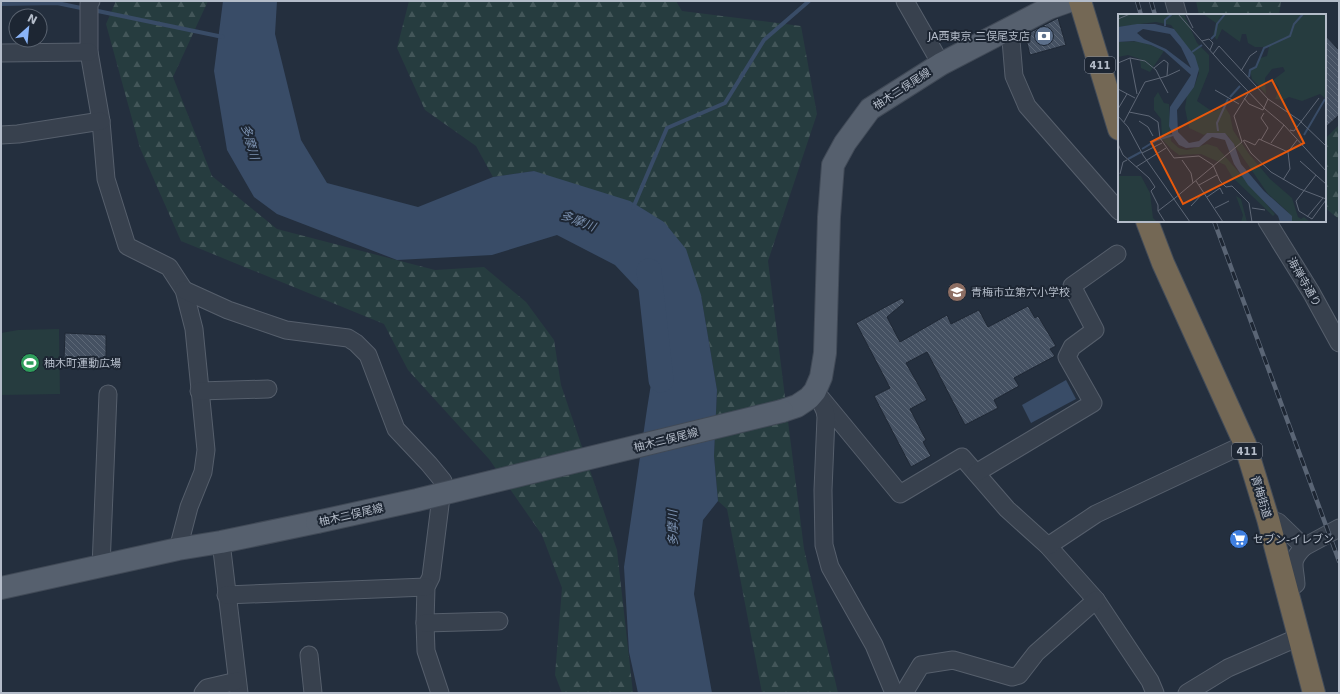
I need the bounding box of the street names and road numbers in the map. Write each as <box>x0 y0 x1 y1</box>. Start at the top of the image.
road number: 411 <box>1085 57 1115 73</box>
street label: 柚木二俣尾線 <box>871 66 933 112</box>
street label: 海禅寺通り <box>1285 255 1323 309</box>
street label: 柚木二俣尾線 <box>632 426 700 454</box>
road number: 411 <box>1232 443 1262 459</box>
street label: 青梅街道 <box>1248 474 1274 520</box>
street label: 柚木二俣尾線 <box>317 501 385 529</box>

